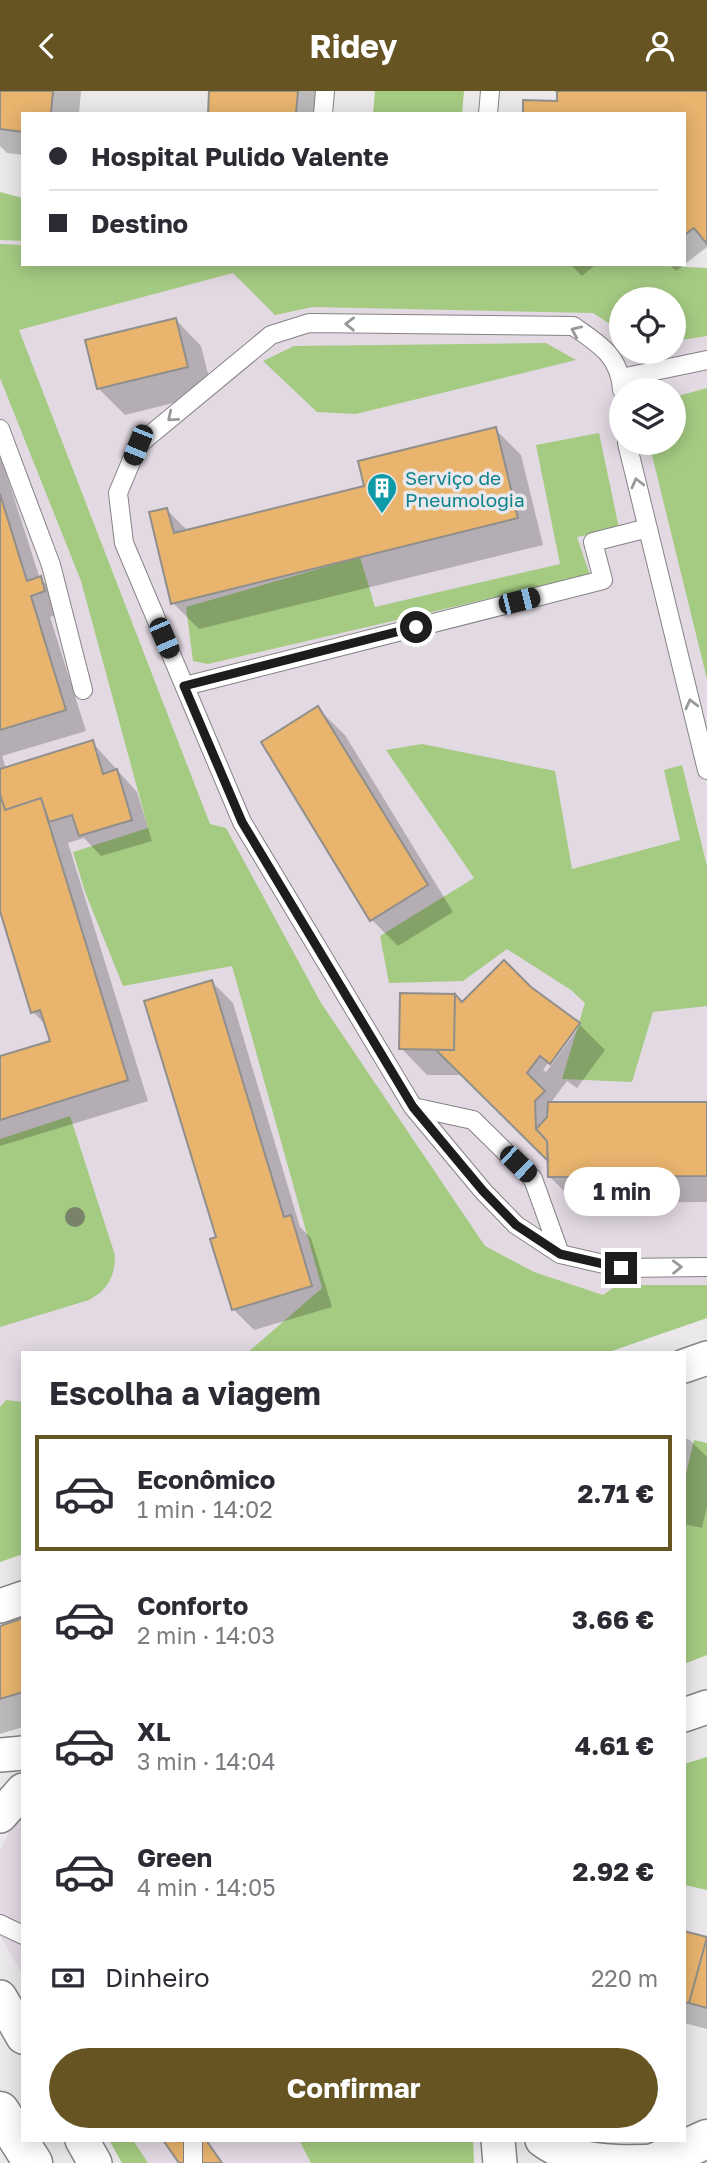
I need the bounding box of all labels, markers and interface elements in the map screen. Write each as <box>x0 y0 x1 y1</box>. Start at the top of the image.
icon: back <box>28 27 66 65</box>
text: Ridey <box>309 27 398 65</box>
icon: person <box>641 27 679 65</box>
text: Hospital Pulido Valente <box>91 141 389 172</box>
text: Destino <box>91 208 188 239</box>
map controls <box>609 287 686 455</box>
button: locate <box>609 287 686 364</box>
one-way arrow <box>345 316 355 332</box>
one-way arrow <box>571 326 584 339</box>
button: layers <box>609 378 686 455</box>
one-way arrow <box>167 408 180 421</box>
car <box>121 422 156 468</box>
place label: Serviço de Pneumologia <box>405 466 525 511</box>
building icon: Serviço de Pneumologia <box>365 471 399 515</box>
one-way arrow <box>631 477 645 489</box>
car <box>497 586 542 616</box>
route start <box>400 611 432 643</box>
car <box>147 615 182 661</box>
one-way arrow <box>685 698 699 710</box>
car <box>496 1142 541 1186</box>
callout: 1 min <box>563 1167 679 1215</box>
text: 1 min <box>593 1177 651 1205</box>
route end <box>605 1252 637 1284</box>
one-way arrow <box>671 1260 682 1275</box>
text: Escolha a viagem <box>49 1374 321 1412</box>
icon: car <box>53 1462 116 1525</box>
text: Econômico <box>137 1464 275 1495</box>
text: 2.71 € <box>577 1478 654 1509</box>
text: 1 min · 14:02 <box>137 1495 273 1523</box>
icon: car <box>53 1588 116 1651</box>
text: Conforto <box>137 1590 248 1621</box>
text: 3.66 € <box>572 1604 654 1635</box>
text: 2 min · 14:03 <box>137 1621 275 1649</box>
icon: car <box>53 1714 116 1777</box>
text: XL <box>137 1716 171 1747</box>
text: 4.61 € <box>575 1730 654 1761</box>
text: 3 min · 14:04 <box>137 1747 276 1775</box>
icon: car <box>53 1840 116 1903</box>
text: Green <box>137 1842 212 1873</box>
text: 2.92 € <box>573 1856 654 1887</box>
text: 4 min · 14:05 <box>137 1873 276 1901</box>
icon: cash <box>49 1959 87 1997</box>
text: Dinheiro <box>105 1962 210 1993</box>
text: 220 m <box>591 1964 658 1992</box>
button: Confirmar <box>49 2048 658 2128</box>

